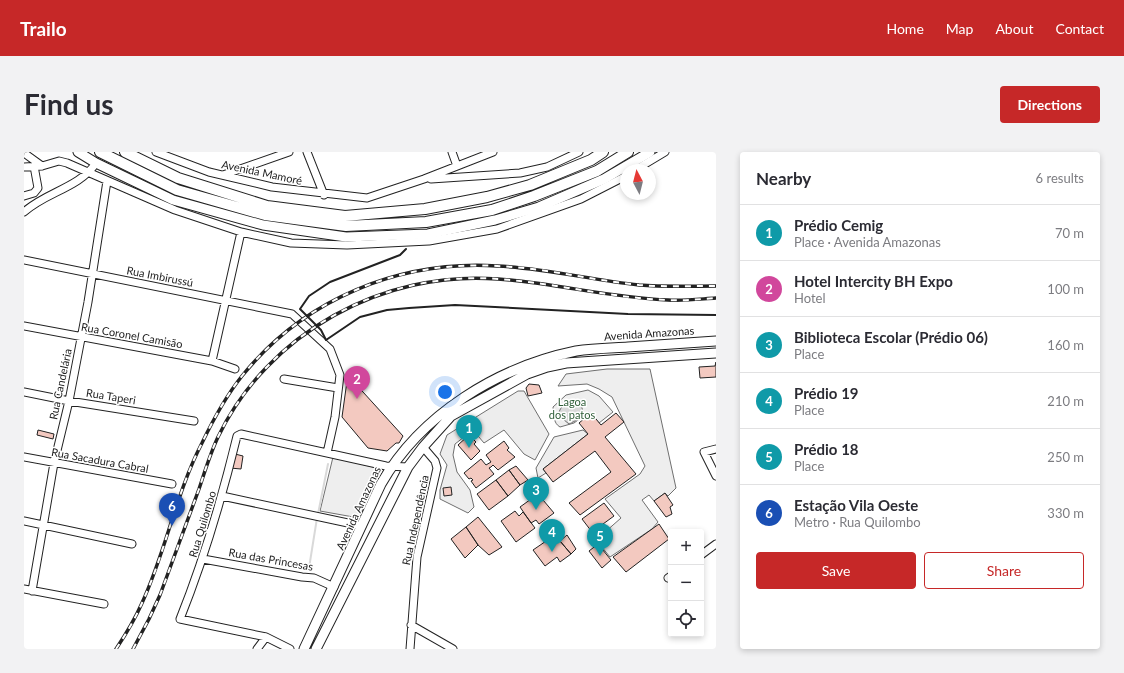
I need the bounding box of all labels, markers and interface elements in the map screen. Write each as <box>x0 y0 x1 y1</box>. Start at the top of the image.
text: Trailo <box>20 17 67 40</box>
text: Home <box>886 20 924 37</box>
text: Map <box>946 20 973 37</box>
text: About <box>995 20 1033 37</box>
text: Contact <box>1055 20 1104 37</box>
button: Directions <box>1000 86 1100 123</box>
text: Find us <box>24 87 114 121</box>
street label: Avenida Mamoré <box>221 157 304 187</box>
north arrow <box>620 164 656 200</box>
text: Nearby <box>756 168 811 189</box>
text: 6 results <box>1036 170 1084 186</box>
text: Prédio Cemig <box>794 216 883 234</box>
text: 1 <box>765 225 773 241</box>
text: 70 m <box>1055 225 1084 241</box>
text: Place · Avenida Amazonas <box>794 234 941 250</box>
street label: Rua Imbirussú <box>126 263 194 289</box>
text: Hotel Intercity BH Expo <box>794 272 953 290</box>
text: 2 <box>765 281 773 297</box>
text: 100 m <box>1047 281 1084 297</box>
text: Hotel <box>794 290 826 306</box>
street label: Rua Coronel Camisão <box>80 320 184 350</box>
street label: Avenida Amazonas <box>603 323 695 343</box>
text: Biblioteca Escolar (Prédio 06) <box>794 328 988 346</box>
text: 3 <box>765 337 773 353</box>
text: 160 m <box>1047 337 1084 353</box>
text: Place <box>794 346 824 362</box>
street label: Rua Candelária <box>46 347 74 421</box>
pin: 2 <box>344 366 370 399</box>
your location <box>435 382 455 402</box>
text: Prédio 19 <box>794 384 859 402</box>
street label: Rua Taperi <box>85 386 137 406</box>
text: 4 <box>765 393 773 409</box>
text: 210 m <box>1047 393 1084 409</box>
park label: Lagoa dos patos <box>549 395 595 421</box>
text: Place <box>794 402 824 418</box>
pin: 1 <box>456 415 482 448</box>
text: Prédio 18 <box>794 440 859 458</box>
street label: Rua Sacadura Cabral <box>50 445 150 475</box>
text: 5 <box>765 449 773 465</box>
text: 250 m <box>1047 449 1084 465</box>
text: Place <box>794 458 824 474</box>
street label: Avenida Amazonas <box>333 464 383 552</box>
street label: Rua Independência <box>399 474 431 566</box>
pin: 3 <box>523 477 549 510</box>
street label: Rua Quilombo <box>186 489 218 559</box>
pin: 6 <box>159 493 185 526</box>
text: Estação Vila Oeste <box>794 496 918 514</box>
text: 6 <box>765 505 773 521</box>
text: 330 m <box>1047 505 1084 521</box>
text: Metro · Rua Quilombo <box>794 514 921 530</box>
pin: 4 <box>539 519 565 552</box>
pin: 5 <box>587 523 613 556</box>
map controls <box>668 529 704 637</box>
button: + <box>668 529 704 565</box>
street label: Rua das Princesas <box>228 545 314 573</box>
button: Save <box>756 552 916 589</box>
button: Share <box>924 552 1084 589</box>
button: − <box>668 565 704 601</box>
button: locate <box>668 601 704 637</box>

